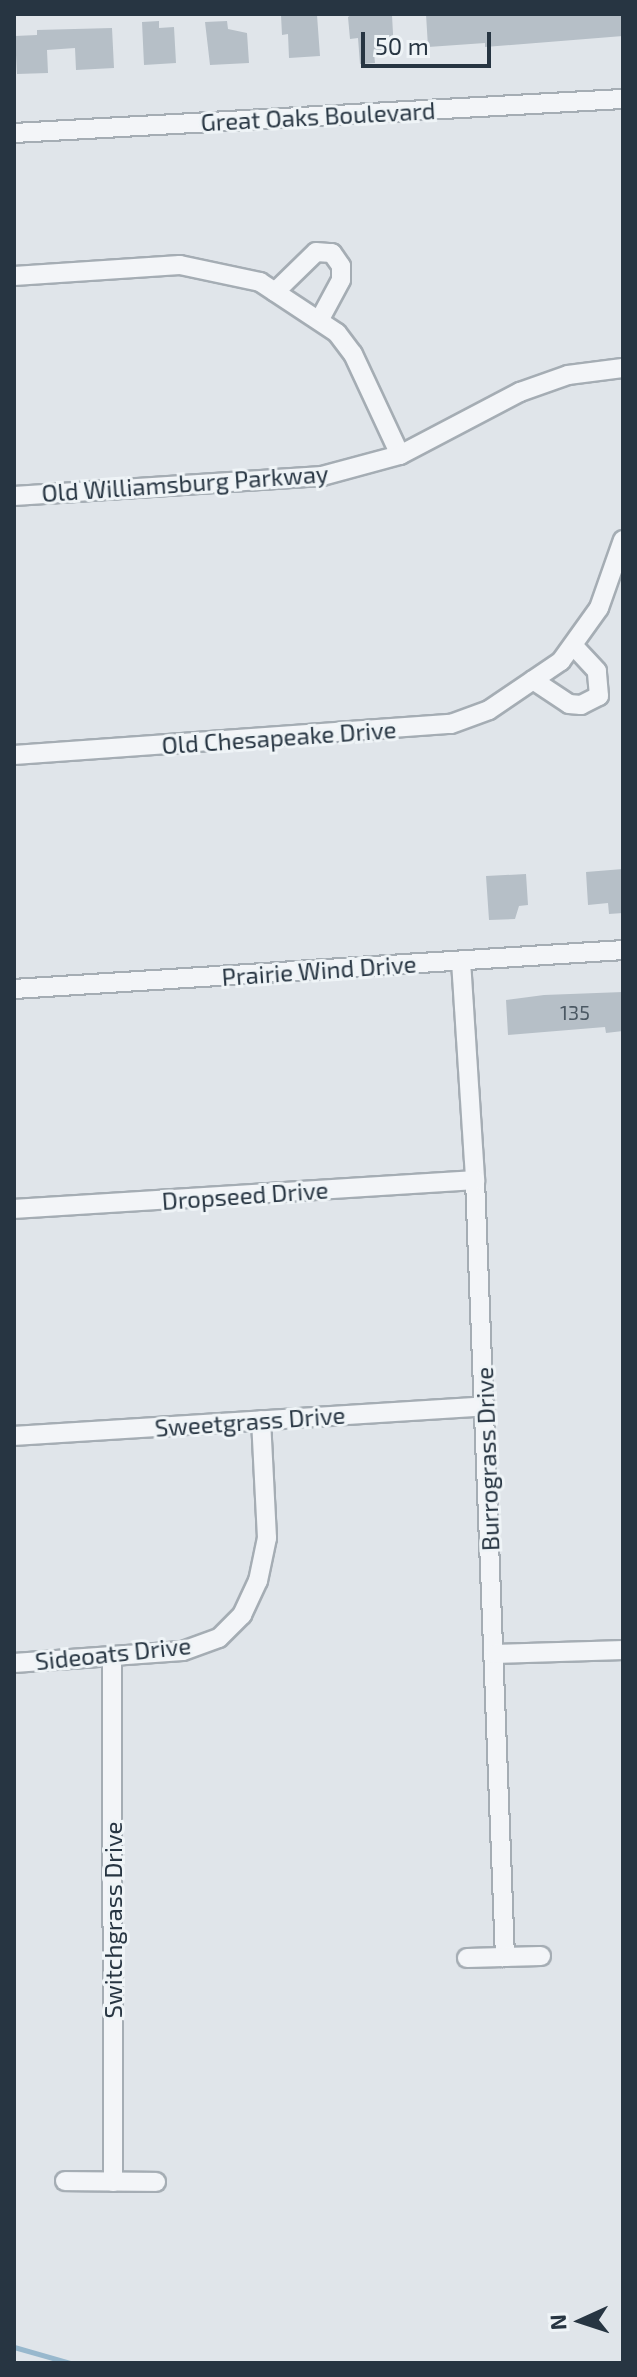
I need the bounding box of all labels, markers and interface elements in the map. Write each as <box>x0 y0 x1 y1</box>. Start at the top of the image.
scale bar <box>365 16 495 66</box>
text: 50 m <box>375 31 429 60</box>
street label: Great Oaks Boulevard <box>200 95 436 137</box>
street label: Old Williamsburg Parkway <box>40 459 330 507</box>
street label: Old Chesapeake Drive <box>161 714 397 760</box>
street label: Prairie Wind Drive <box>221 949 417 991</box>
house number: 135 <box>560 1000 590 1024</box>
street label: Dropseed Drive <box>161 1175 329 1215</box>
street label: Burrograss Drive <box>469 1367 505 1551</box>
street label: Sweetgrass Drive <box>154 1400 346 1442</box>
street label: Sideoats Drive <box>34 1630 192 1676</box>
street label: Switchgrass Drive <box>99 1822 127 2018</box>
north arrow <box>541 2281 621 2361</box>
text: N <box>544 2314 570 2331</box>

